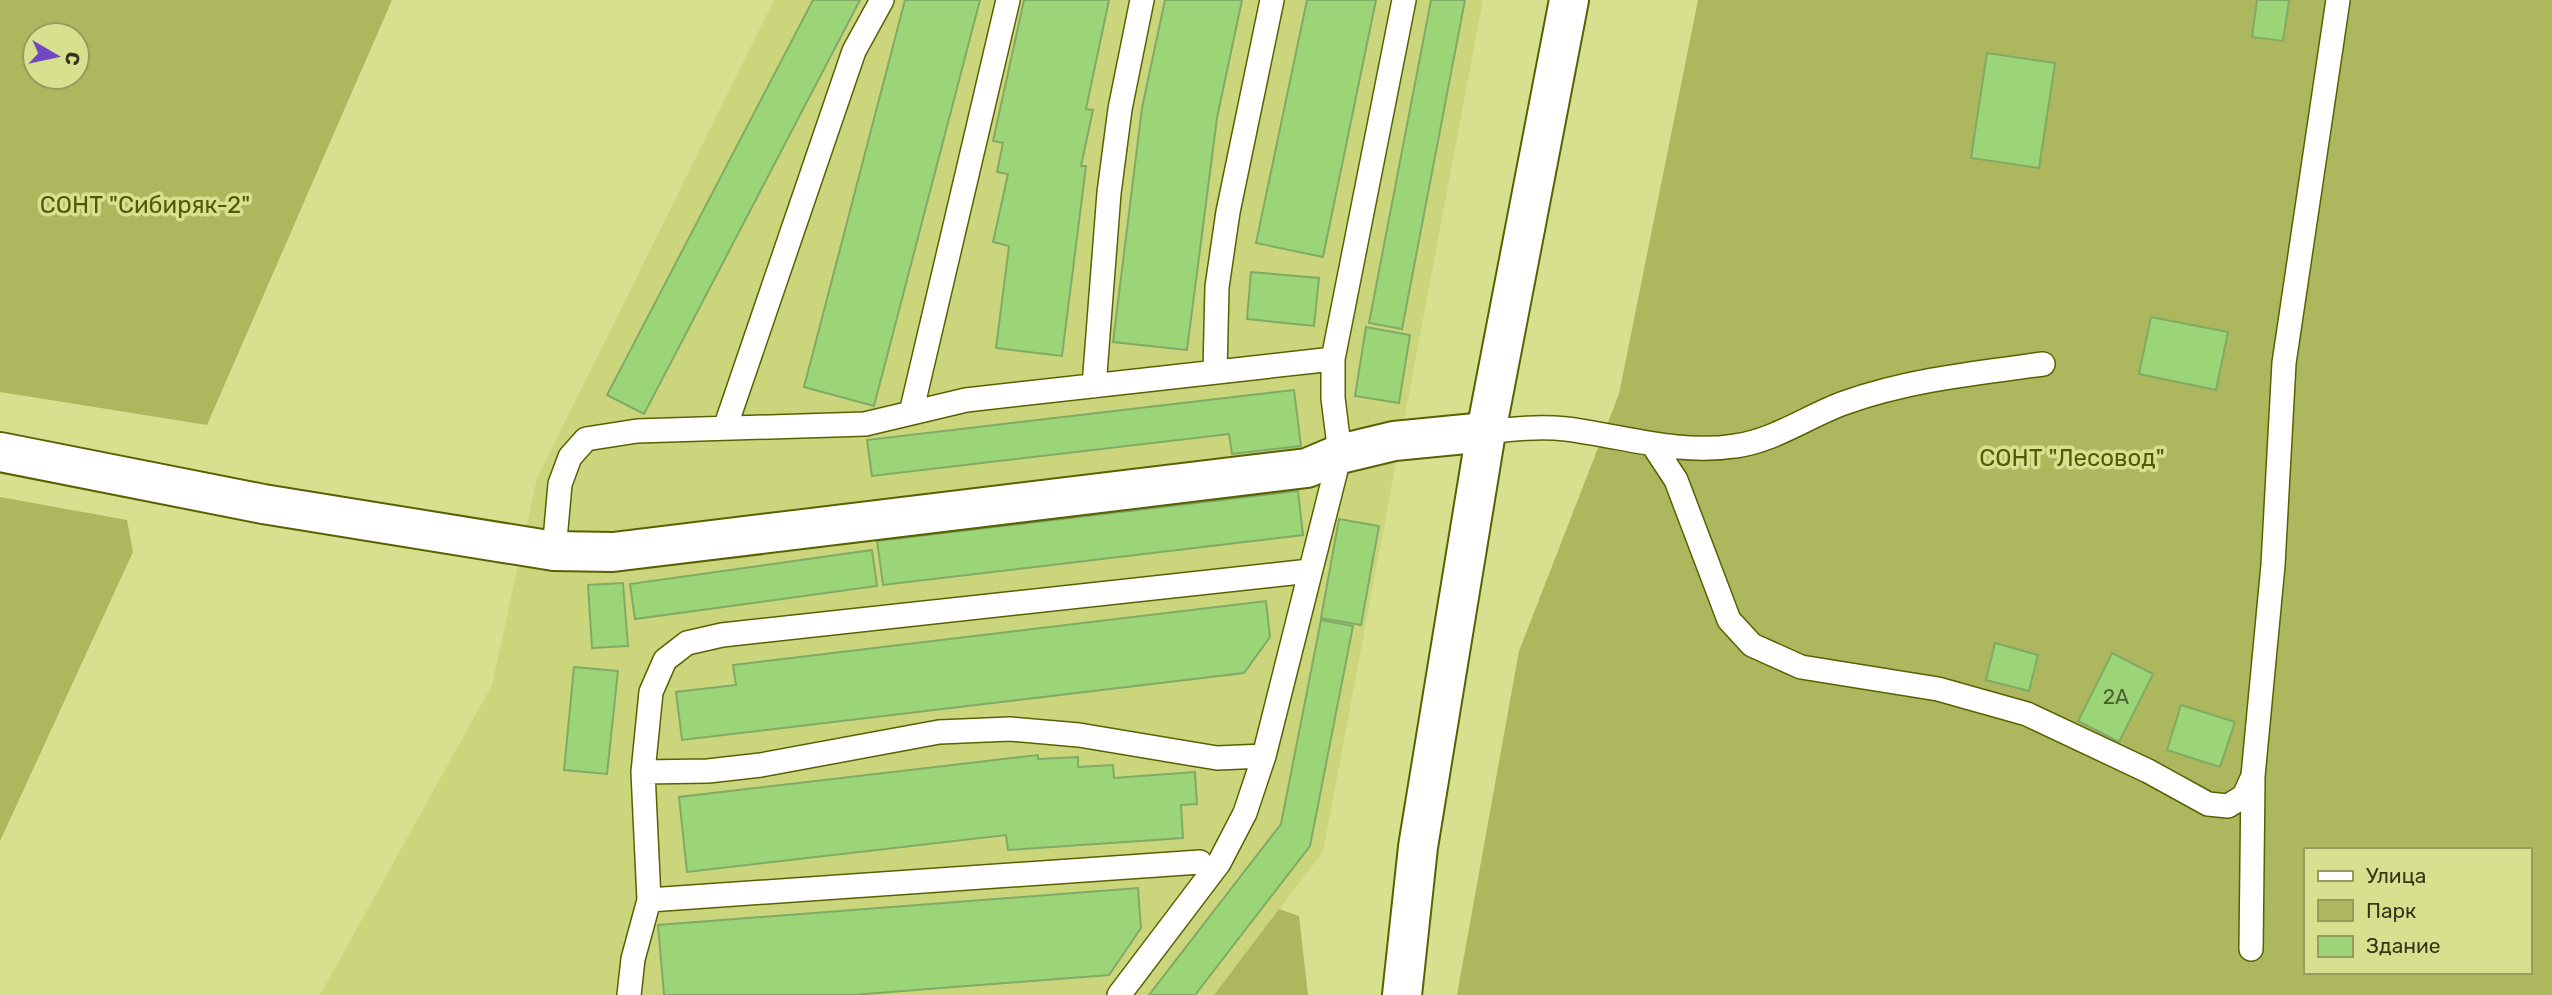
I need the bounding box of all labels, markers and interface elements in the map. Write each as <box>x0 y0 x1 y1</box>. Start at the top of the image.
north arrow <box>21 21 91 91</box>
text: С <box>60 50 85 67</box>
park label: СОНТ "Сибиряк-2" <box>40 191 250 219</box>
park label: СОНТ "Лесовод" <box>1979 444 2165 472</box>
house number: 2А <box>2103 684 2129 709</box>
legend <box>2304 848 2531 974</box>
text: Улица <box>2366 863 2426 888</box>
text: Парк <box>2366 898 2416 923</box>
text: Здание <box>2366 933 2441 958</box>

